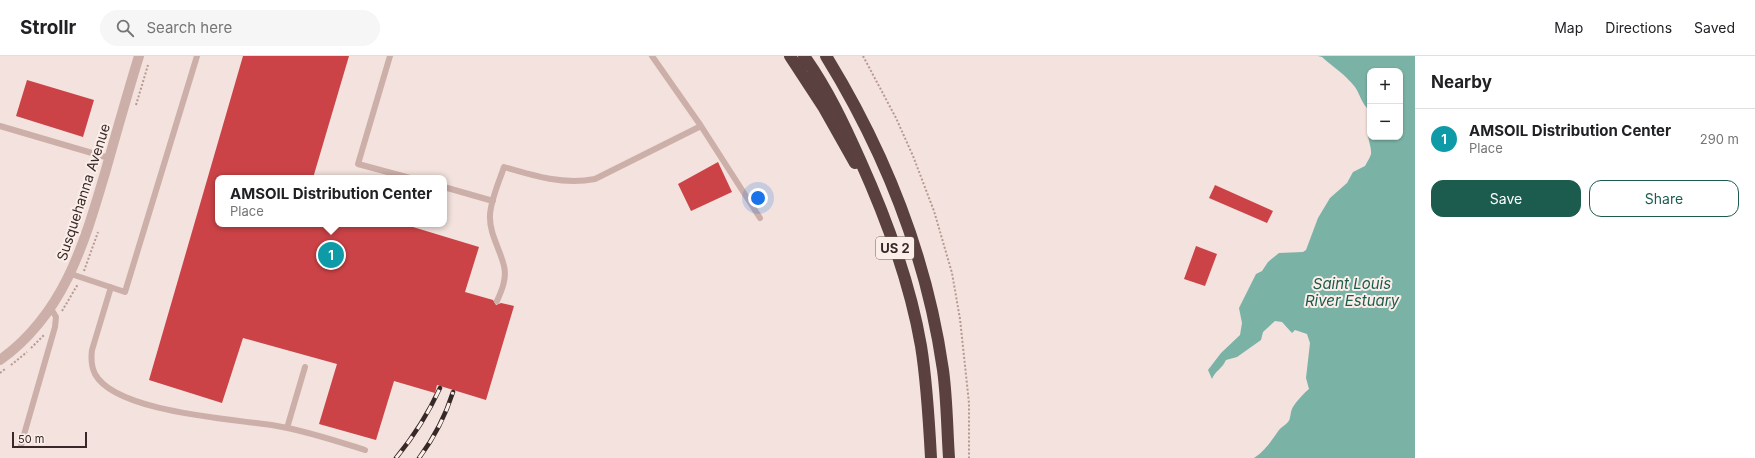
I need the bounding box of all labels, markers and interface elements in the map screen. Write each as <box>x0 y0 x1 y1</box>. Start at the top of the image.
search box <box>100 10 380 46</box>
text: Strollr <box>20 16 76 39</box>
icon: search <box>114 17 136 39</box>
text: Search here <box>146 18 232 37</box>
text: Map <box>1554 19 1583 36</box>
text: Directions <box>1605 19 1672 36</box>
text: Saved <box>1694 19 1735 36</box>
map controls <box>1367 68 1403 140</box>
button: + <box>1367 68 1403 104</box>
text: Nearby <box>1431 72 1492 92</box>
button: − <box>1367 104 1403 140</box>
street label: Susquehanna Avenue <box>53 121 113 263</box>
text: AMSOIL Distribution Center <box>1469 121 1671 140</box>
text: 1 <box>1441 131 1447 147</box>
text: 290 m <box>1700 131 1739 147</box>
text: Place <box>1469 140 1503 156</box>
popup <box>215 175 447 227</box>
button: Save <box>1431 180 1581 217</box>
button: Share <box>1589 180 1739 217</box>
text: AMSOIL Distribution Center <box>230 184 432 203</box>
your location <box>748 188 768 208</box>
text: Place <box>230 203 264 219</box>
road number: US 2 <box>876 237 914 259</box>
pin: 1 <box>318 240 344 270</box>
water label: Saint Louis River Estuary <box>1305 274 1400 310</box>
scale bar <box>12 430 87 449</box>
text: 50 m <box>18 432 44 446</box>

